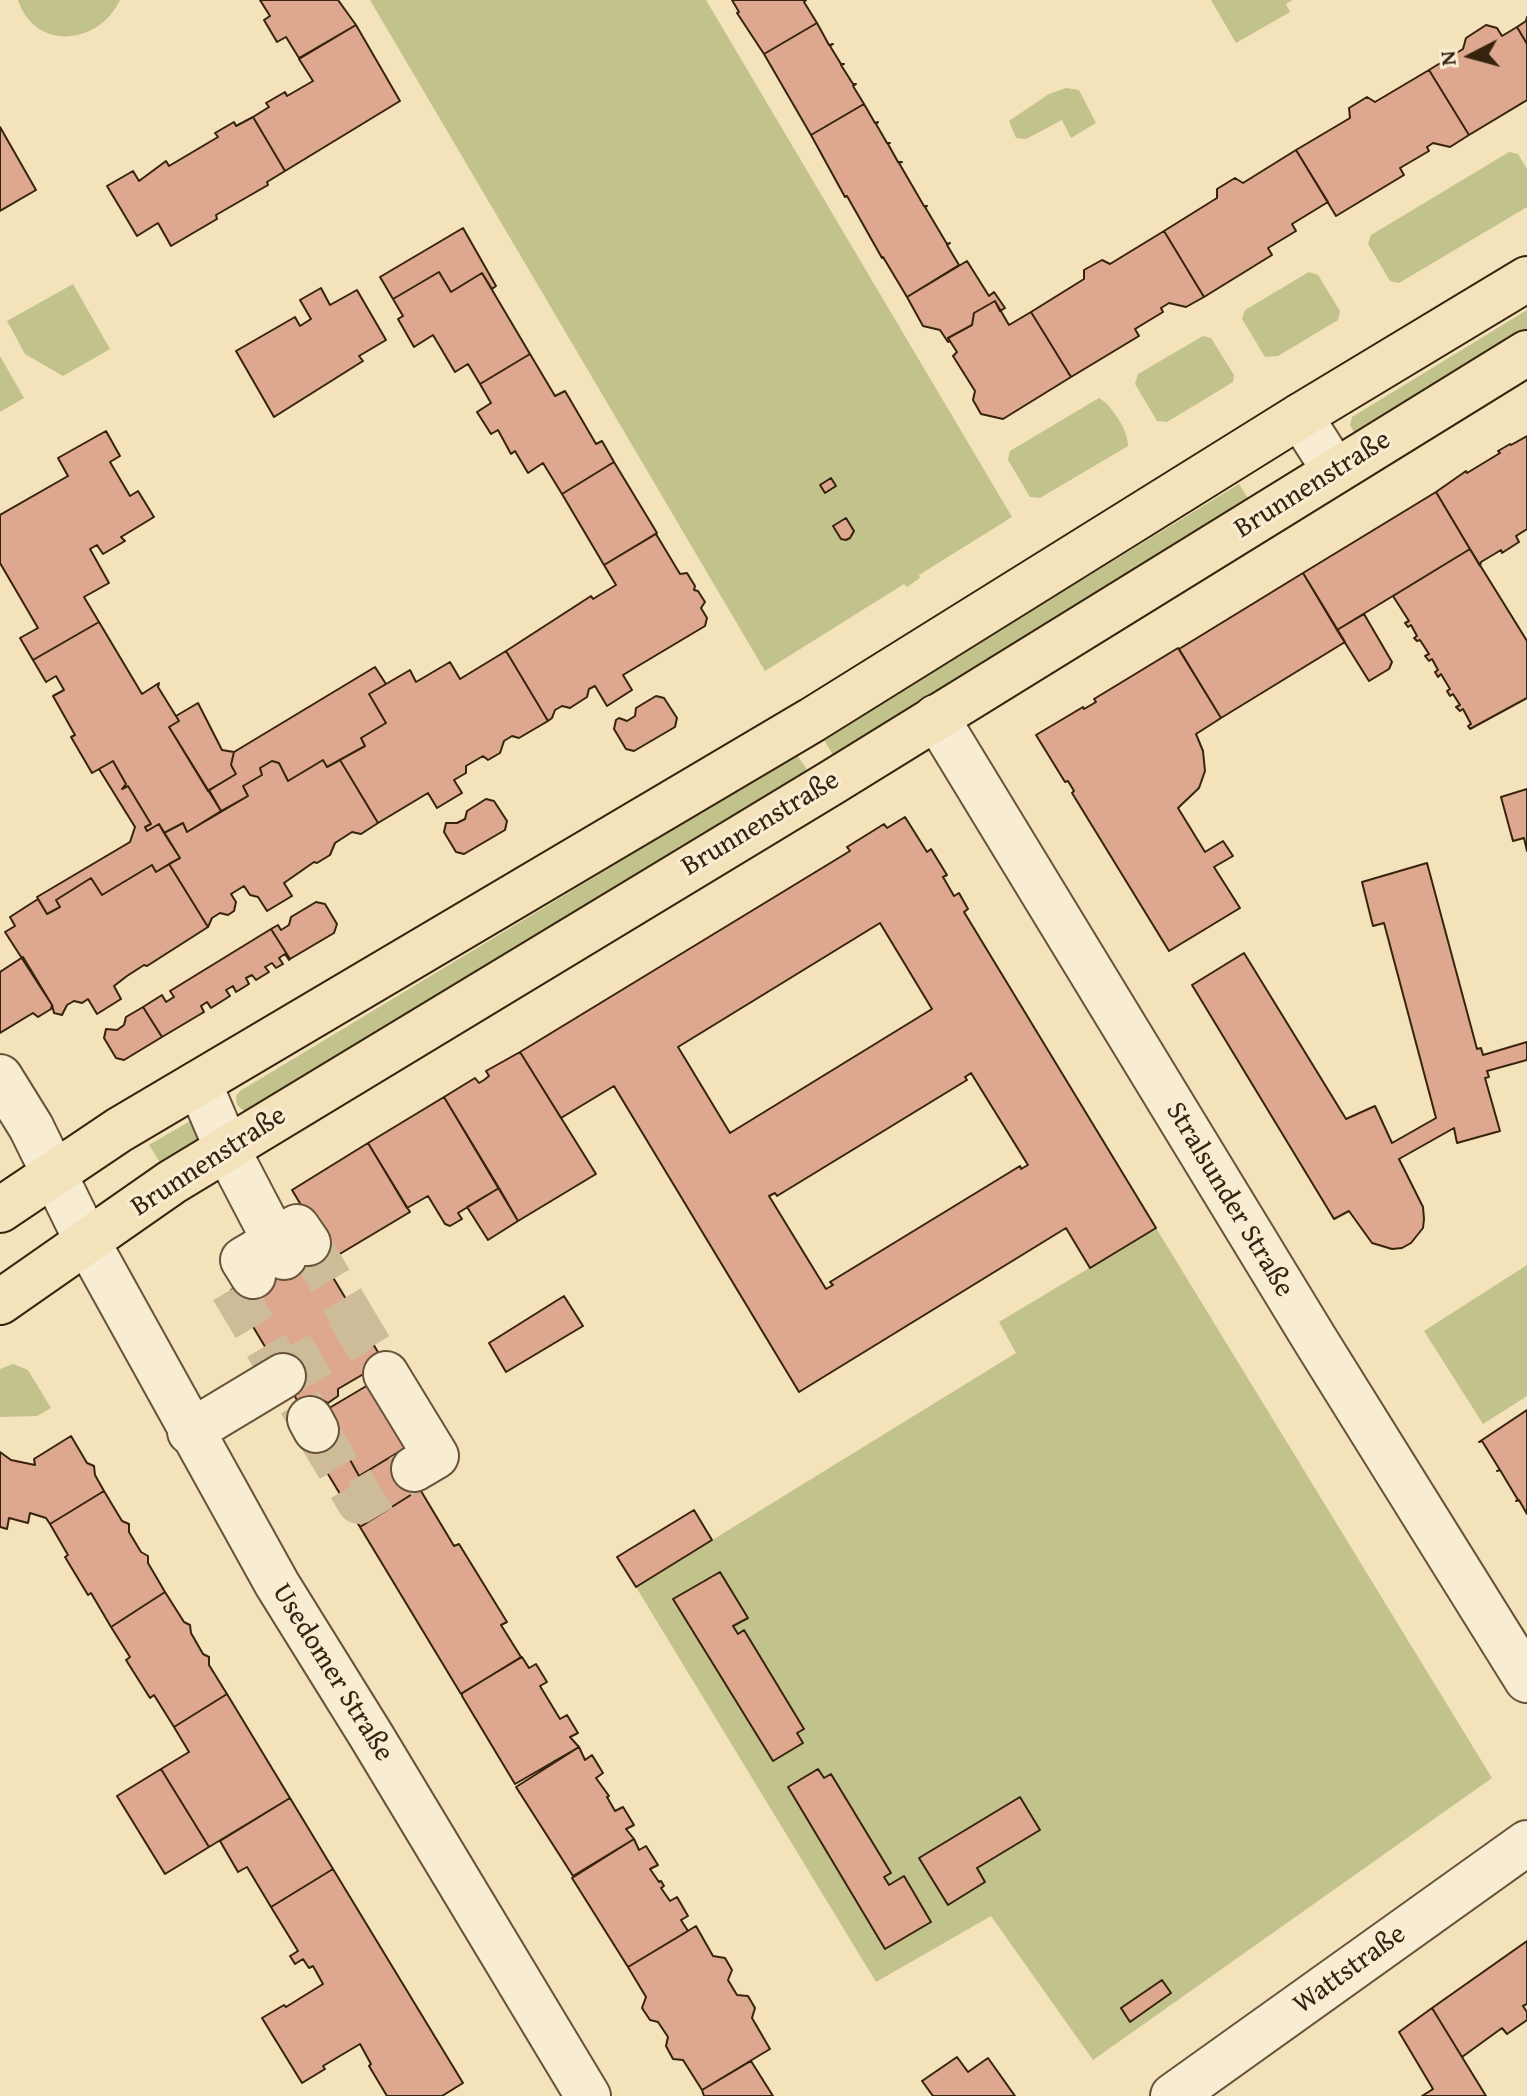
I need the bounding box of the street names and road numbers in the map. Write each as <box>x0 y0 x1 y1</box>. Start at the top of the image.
street label: Brunnenstraße <box>1229 424 1397 546</box>
street label: Brunnenstraße <box>676 764 846 884</box>
street label: Stralsunder Straße <box>1158 1096 1300 1304</box>
street label: Brunnenstraße <box>125 1099 293 1225</box>
street label: Usedomer Straße <box>264 1578 400 1768</box>
street label: Wattstraße <box>1287 1918 1413 2022</box>

